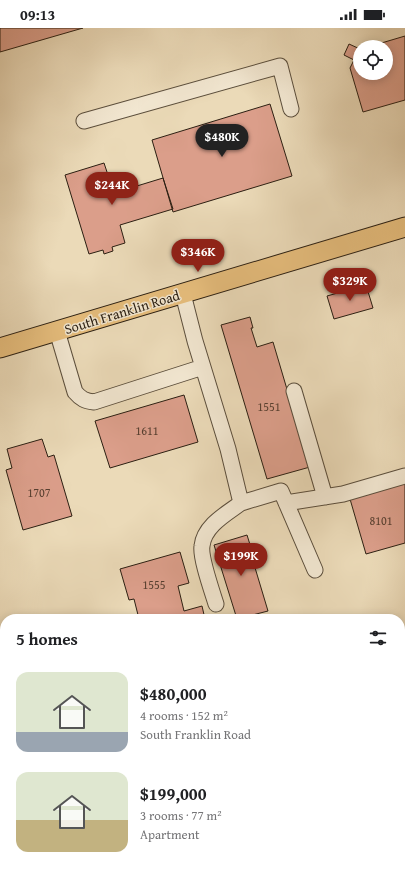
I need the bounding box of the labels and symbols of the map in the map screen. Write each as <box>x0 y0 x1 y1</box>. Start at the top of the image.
pin: $480K <box>194 124 250 158</box>
pin: $244K <box>84 172 140 206</box>
pin: $346K <box>170 239 226 273</box>
pin: $329K <box>322 268 378 302</box>
street label: South Franklin Road <box>62 285 183 339</box>
house number: 1551 <box>257 398 281 415</box>
house number: 1611 <box>135 422 159 439</box>
house number: 1707 <box>27 484 51 501</box>
house number: 8101 <box>369 512 393 529</box>
pin: $199K <box>213 543 269 577</box>
house number: 1555 <box>142 576 166 593</box>

